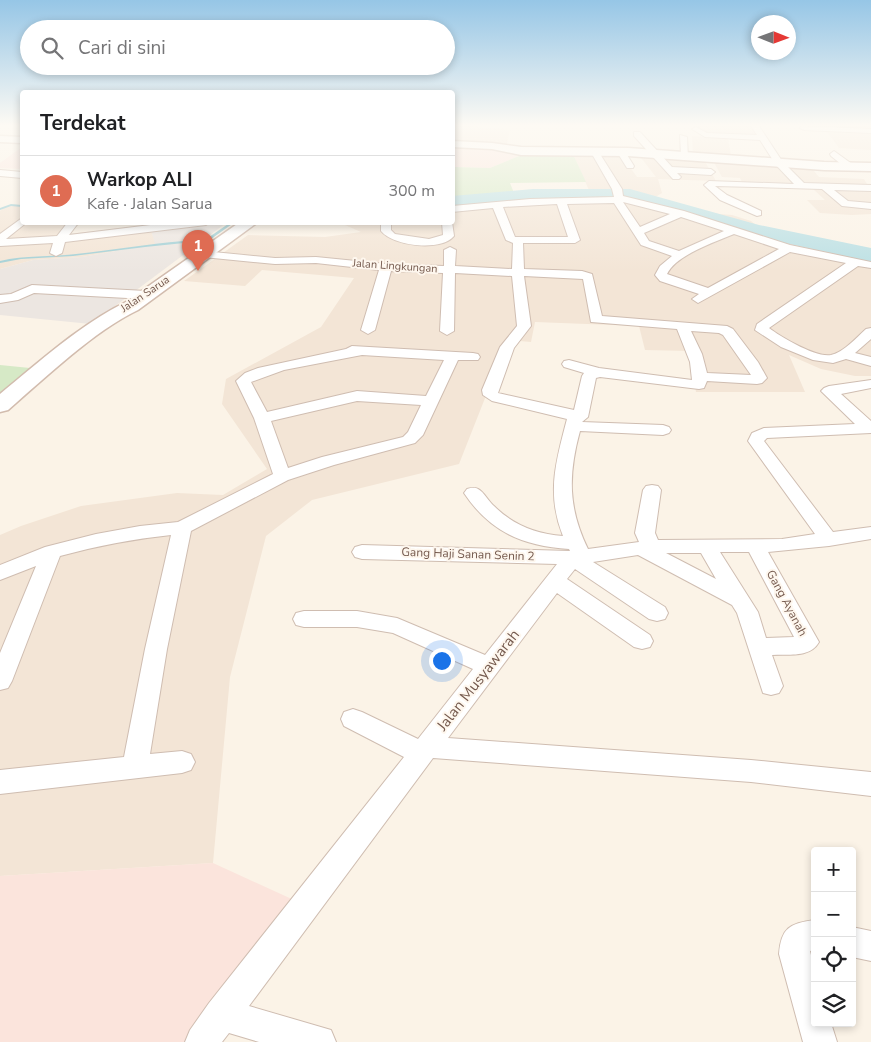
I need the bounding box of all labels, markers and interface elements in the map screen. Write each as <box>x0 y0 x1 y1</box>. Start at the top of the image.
north arrow <box>751 15 796 60</box>
search box <box>20 20 455 75</box>
icon: search <box>38 34 66 62</box>
text: Cari di sini <box>78 35 166 61</box>
text: Terdekat <box>40 109 126 137</box>
text: Warkop ALI <box>87 167 192 193</box>
text: 1 <box>51 180 61 202</box>
text: 300 m <box>388 180 435 202</box>
text: Kafe · Jalan Sarua <box>87 193 213 215</box>
pin: 1 <box>182 230 214 271</box>
street label: Jalan Lingkungan <box>351 255 438 276</box>
street label: Jalan Sarua <box>117 272 173 316</box>
street label: Gang Haji Sanan Senin 2 <box>401 544 535 564</box>
street label: Gang Ayanah <box>763 567 811 639</box>
street label: Jalan Musyawarah <box>431 625 524 736</box>
your location <box>429 648 455 674</box>
map controls <box>811 847 856 1027</box>
button: + <box>811 847 856 892</box>
button: − <box>811 892 856 937</box>
button: locate <box>811 937 856 982</box>
button: layers <box>811 982 856 1027</box>

